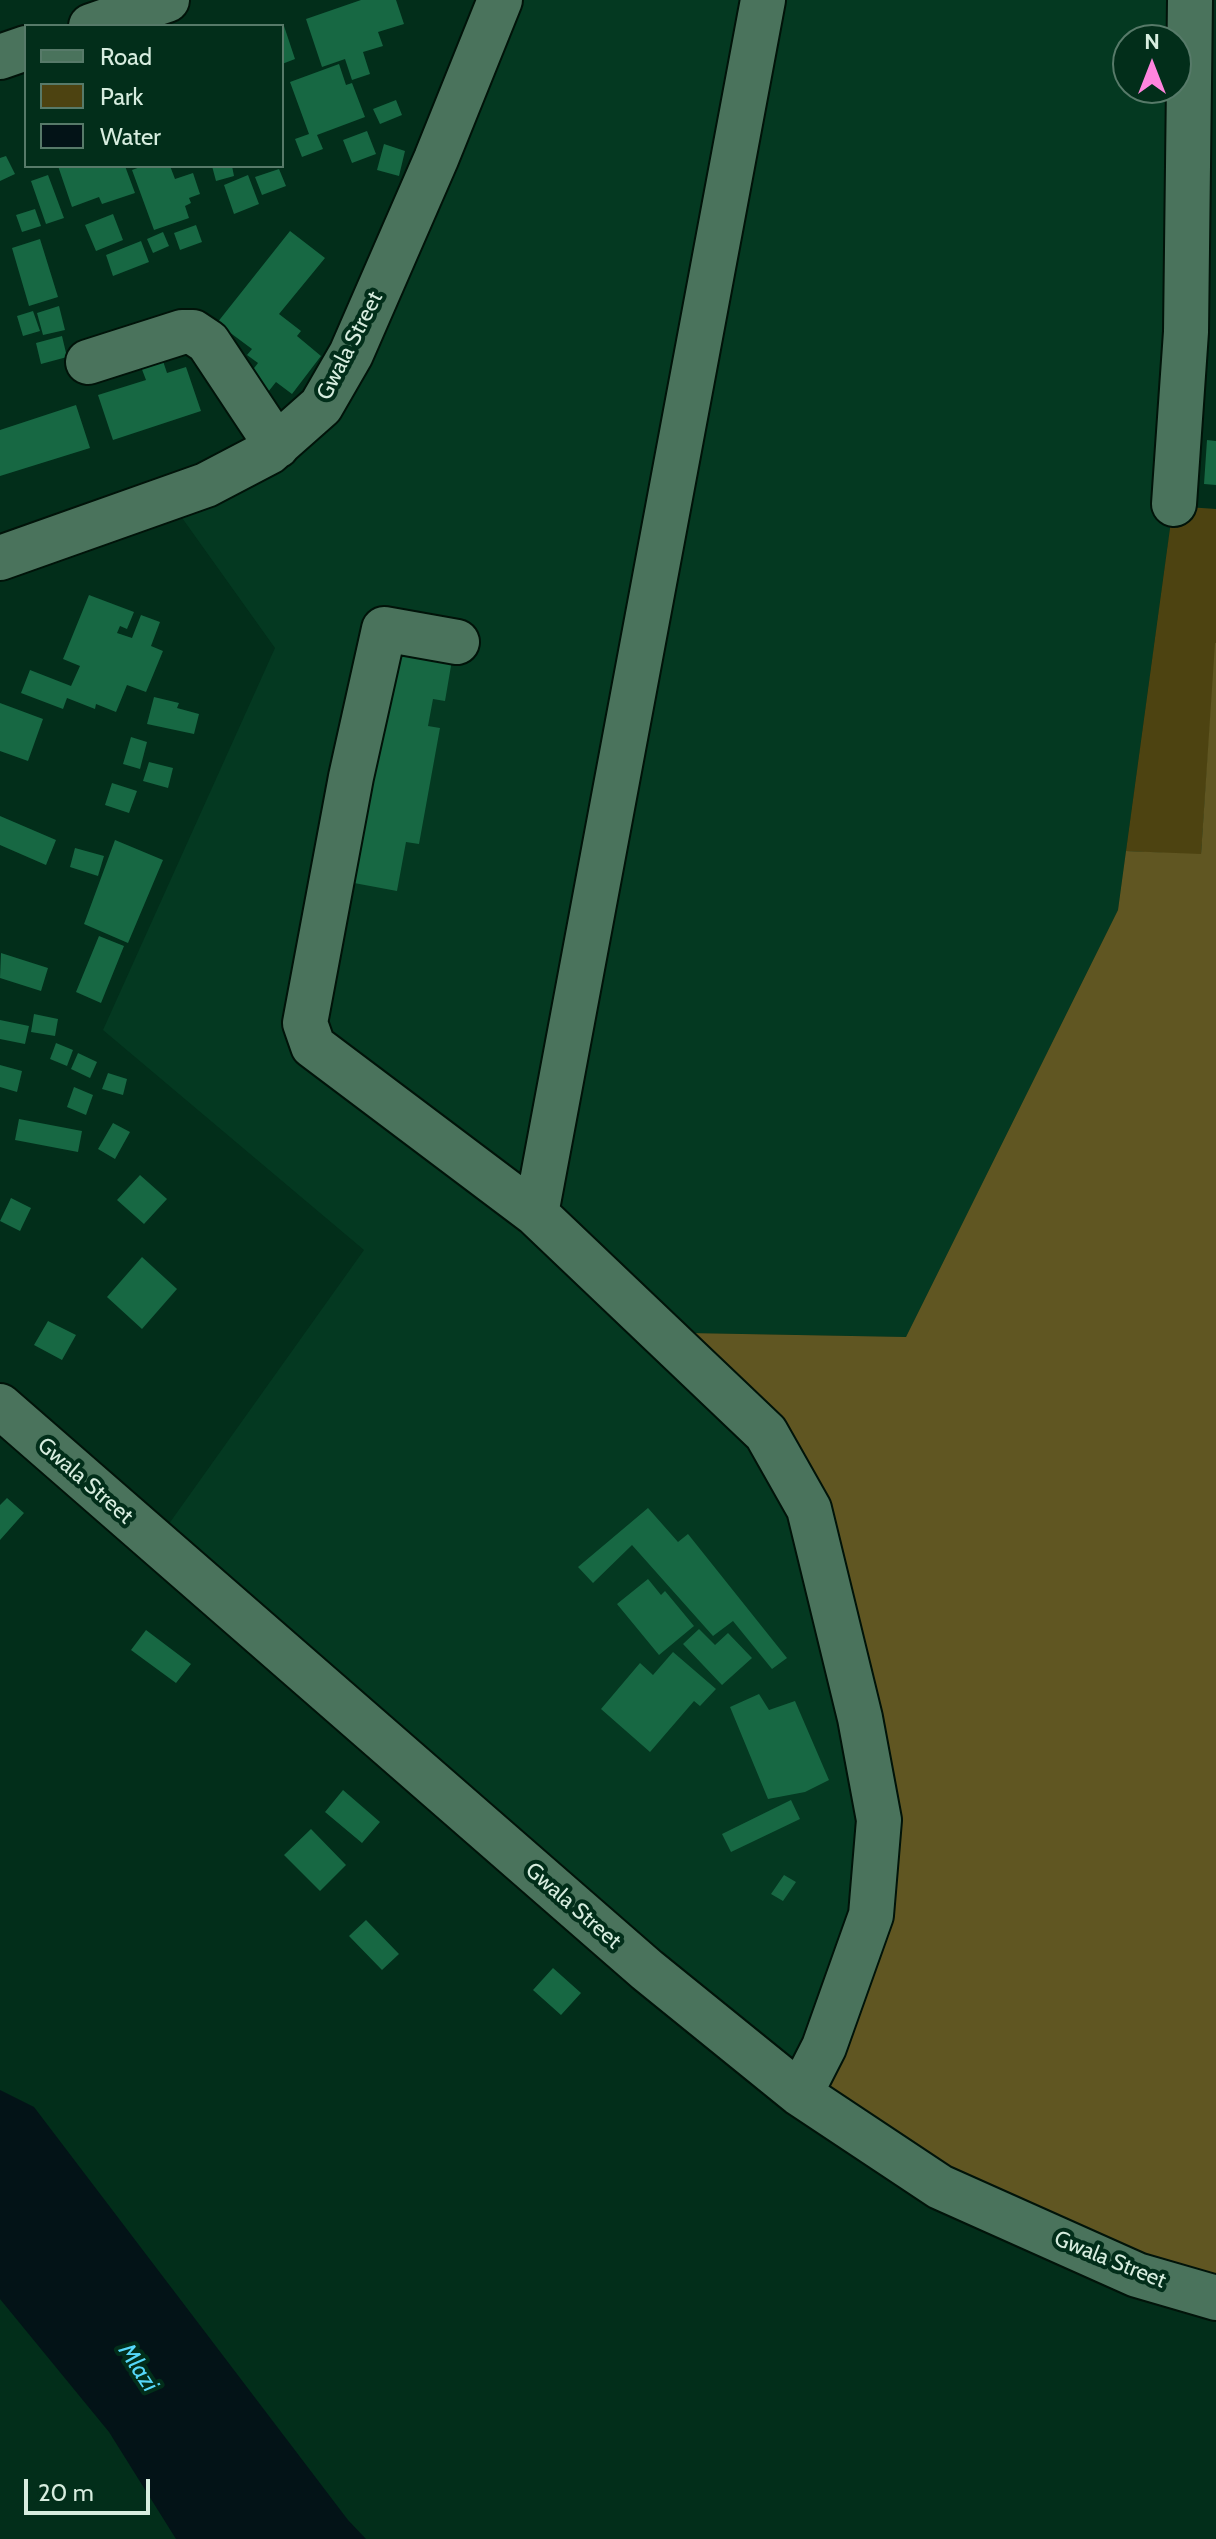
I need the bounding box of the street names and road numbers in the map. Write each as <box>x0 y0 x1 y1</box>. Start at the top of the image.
street label: Gwala Street <box>311 287 389 405</box>
street label: Gwala Street <box>32 1432 138 1530</box>
street label: Gwala Street <box>520 1857 626 1955</box>
street label: Gwala Street <box>1050 2226 1170 2294</box>

